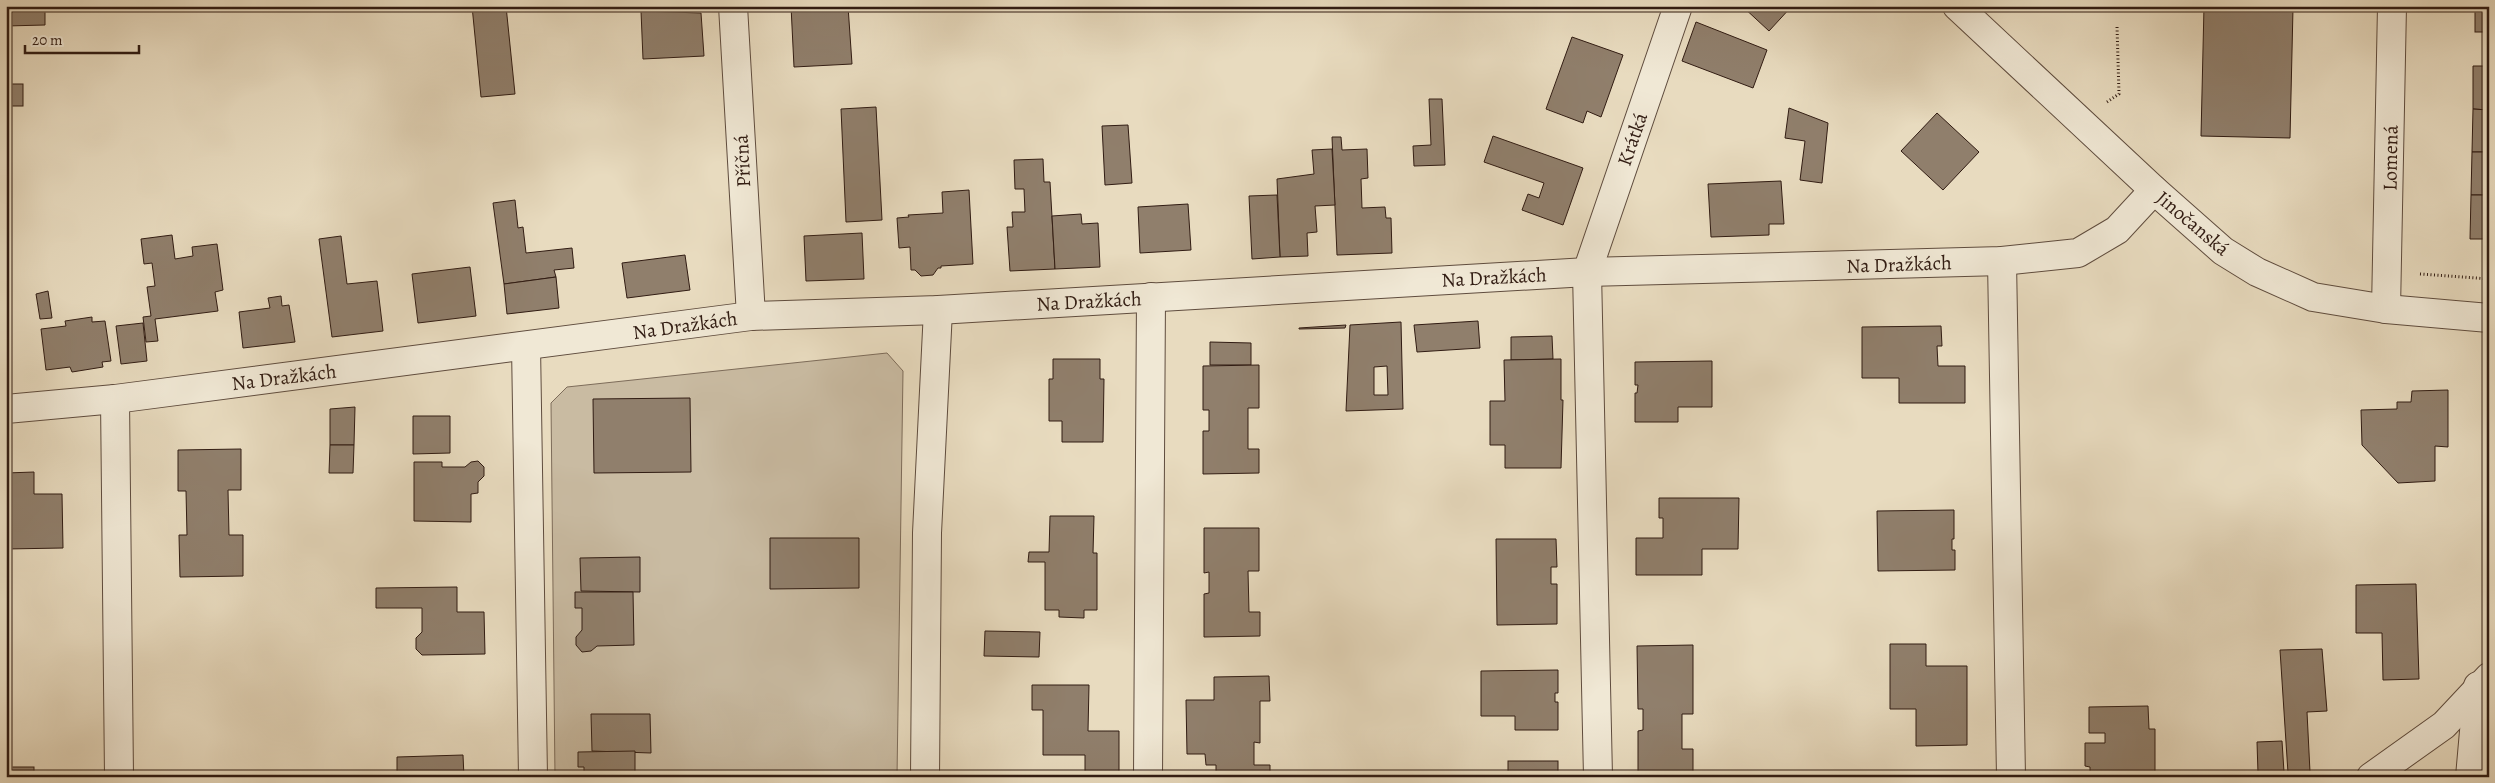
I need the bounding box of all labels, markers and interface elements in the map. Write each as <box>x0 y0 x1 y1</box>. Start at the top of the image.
scale bar <box>25 22 139 54</box>
text: 20 m <box>32 30 63 50</box>
street label: Krátká <box>1611 108 1654 169</box>
street label: Lomená <box>2376 124 2405 191</box>
street label: Příčná <box>728 133 757 188</box>
street label: Jinočanská <box>2150 185 2236 262</box>
street label: Na Dražkách <box>1846 249 1952 280</box>
street label: Na Dražkách <box>1441 261 1548 294</box>
street label: Na Dražkách <box>1036 285 1143 318</box>
street label: Na Dražkách <box>631 305 739 346</box>
street label: Na Dražkách <box>230 358 338 397</box>

